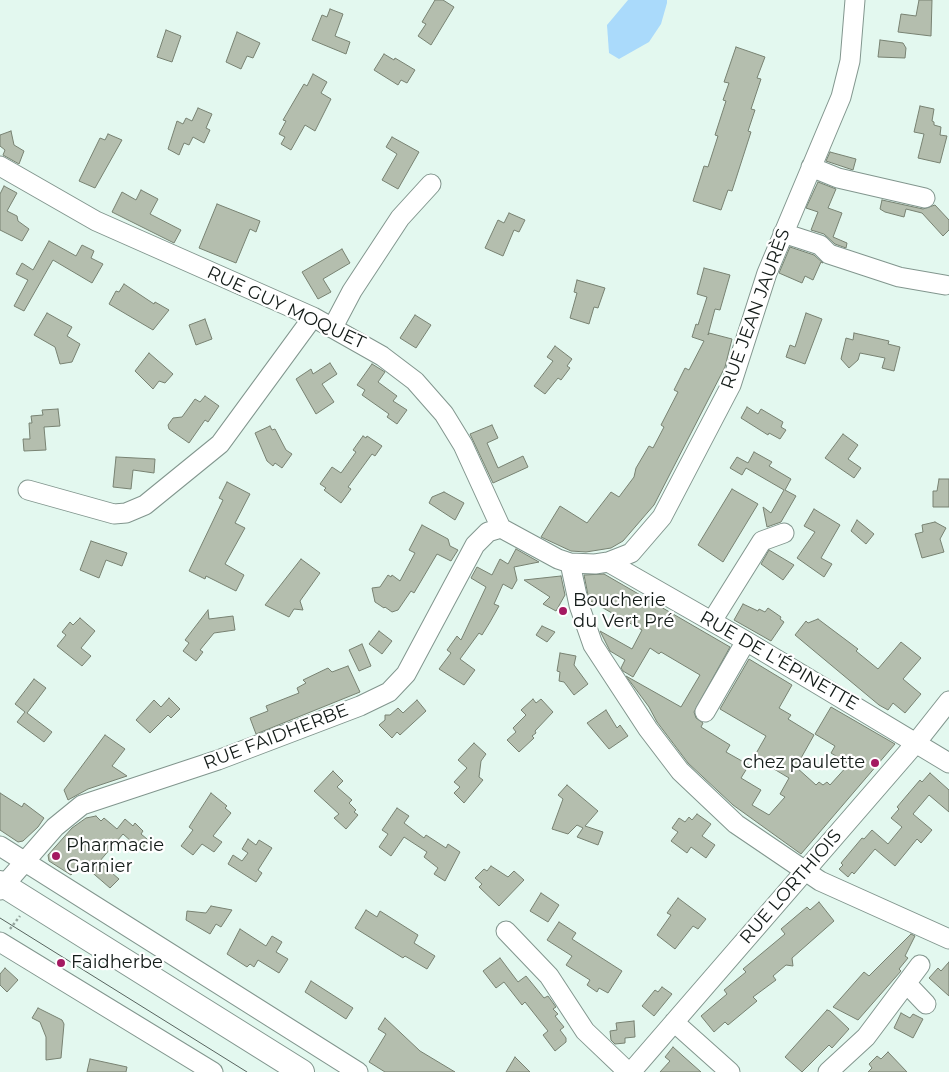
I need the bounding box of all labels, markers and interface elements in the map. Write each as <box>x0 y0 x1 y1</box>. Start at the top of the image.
street label: RUE JEAN JAURÈS <box>717 226 795 392</box>
street label: RUE GUY MOQUET <box>203 262 369 354</box>
place label: Boucherie du Vert Pré <box>573 590 674 632</box>
marker: Boucherie du Vert Pré <box>557 605 569 617</box>
street label: RUE DE L'ÉPINETTE <box>696 607 862 715</box>
street label: RUE FAIDHERBE <box>201 699 351 775</box>
place label: chez paulette <box>743 752 865 774</box>
marker: chez paulette <box>869 757 881 769</box>
street label: RUE LORTHIOIS <box>736 825 846 949</box>
place label: Pharmacie Garnier <box>66 835 164 878</box>
marker: Pharmacie Garnier <box>50 850 62 862</box>
place label: Faidherbe <box>71 952 163 974</box>
marker: Faidherbe <box>55 957 67 969</box>

